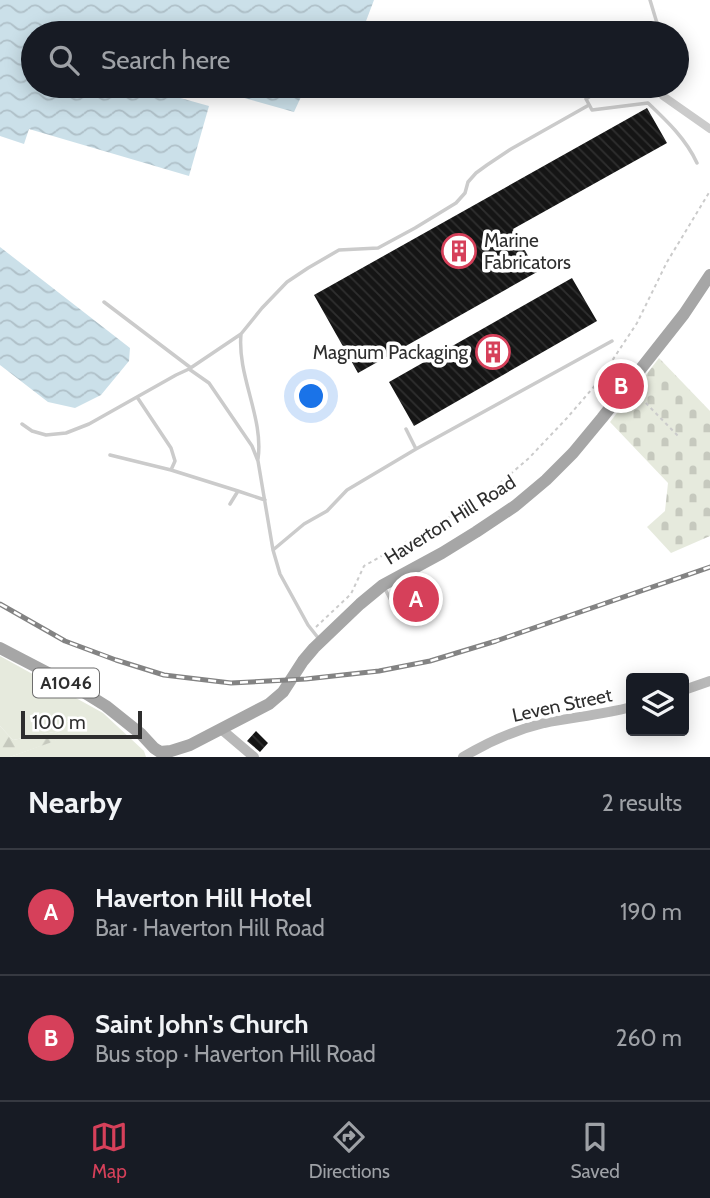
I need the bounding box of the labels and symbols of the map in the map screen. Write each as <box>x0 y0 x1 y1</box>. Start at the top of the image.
place label: Marine Fabricators <box>484 229 571 274</box>
building icon: Marine Fabricators <box>440 232 478 270</box>
building icon: Magnum Packaging <box>474 333 512 371</box>
place label: Magnum Packaging <box>313 341 469 364</box>
pin: B <box>598 360 644 412</box>
your location <box>294 379 328 413</box>
street label: Haverton Hill Road <box>380 470 520 570</box>
pin: A <box>393 573 439 625</box>
road number: A1046 <box>33 668 99 698</box>
street label: Leven Street <box>510 683 615 727</box>
scale bar <box>21 708 142 740</box>

